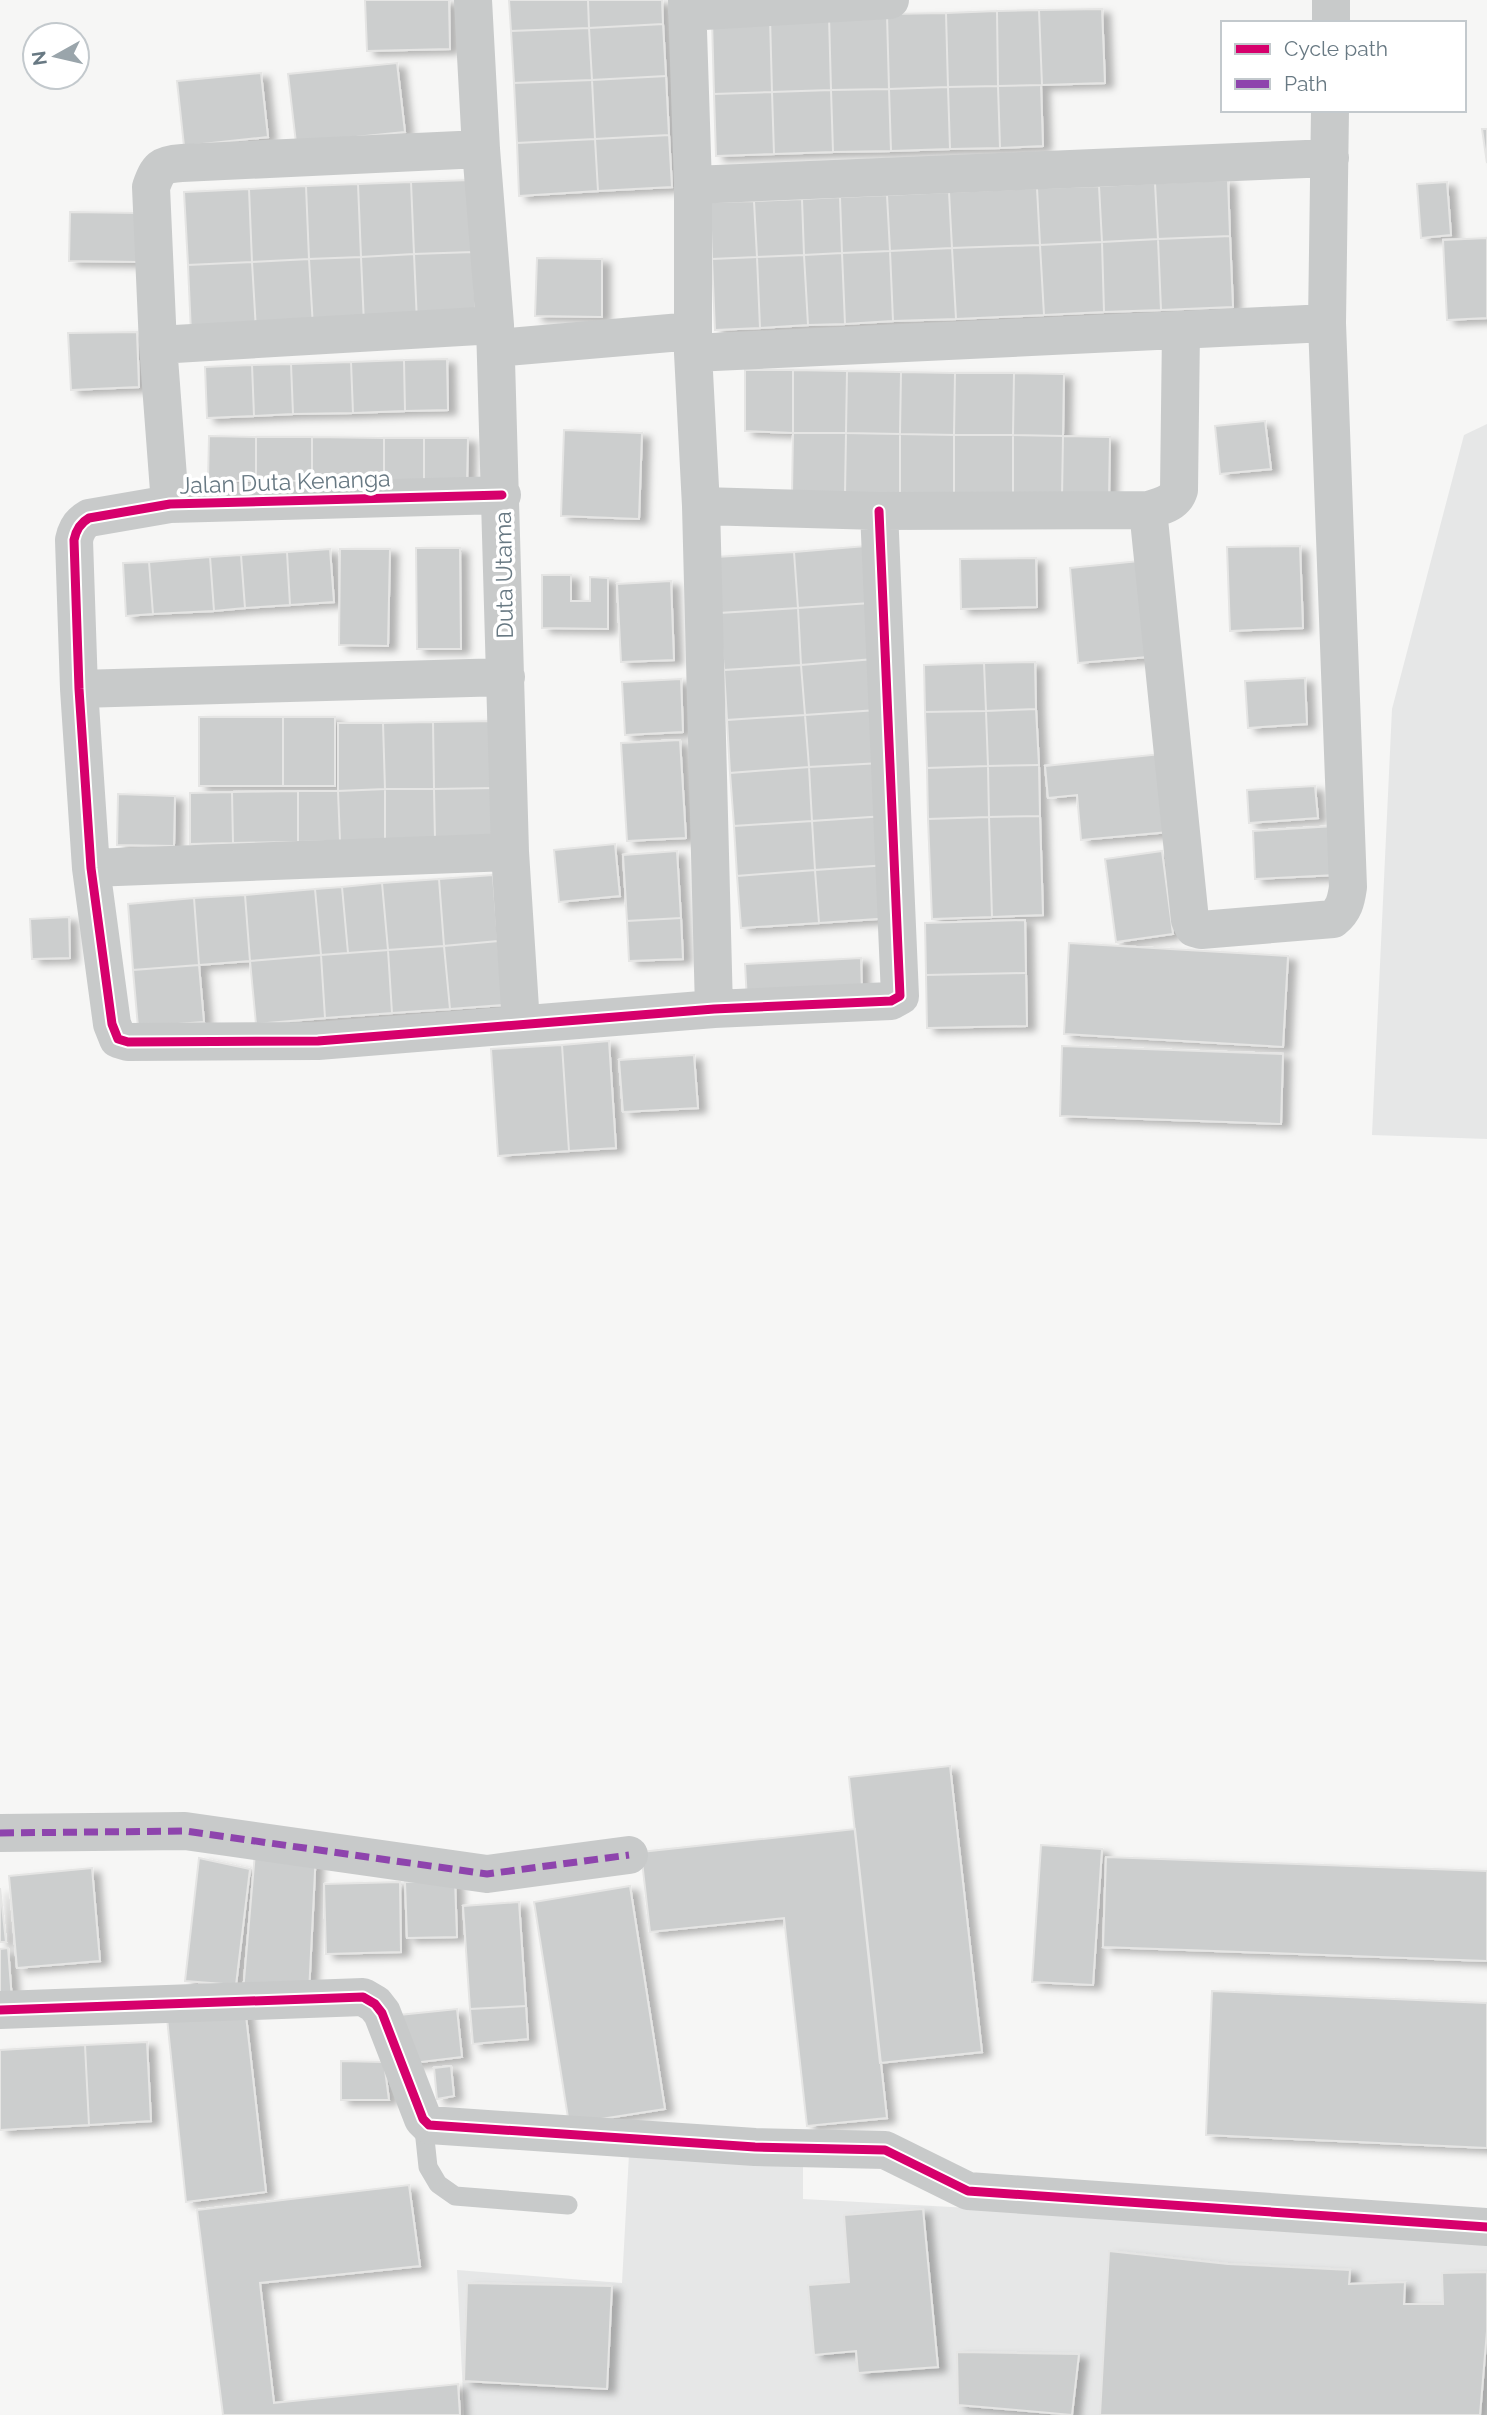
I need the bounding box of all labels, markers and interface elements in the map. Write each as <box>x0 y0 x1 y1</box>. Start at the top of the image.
north arrow <box>21 21 91 91</box>
legend <box>1221 21 1466 112</box>
text: Cycle path <box>1284 36 1388 61</box>
text: N <box>27 50 51 67</box>
text: Path <box>1284 71 1328 96</box>
street label: Jalan Duta Kenanga <box>179 464 391 499</box>
street label: Duta Utama <box>489 511 518 639</box>

